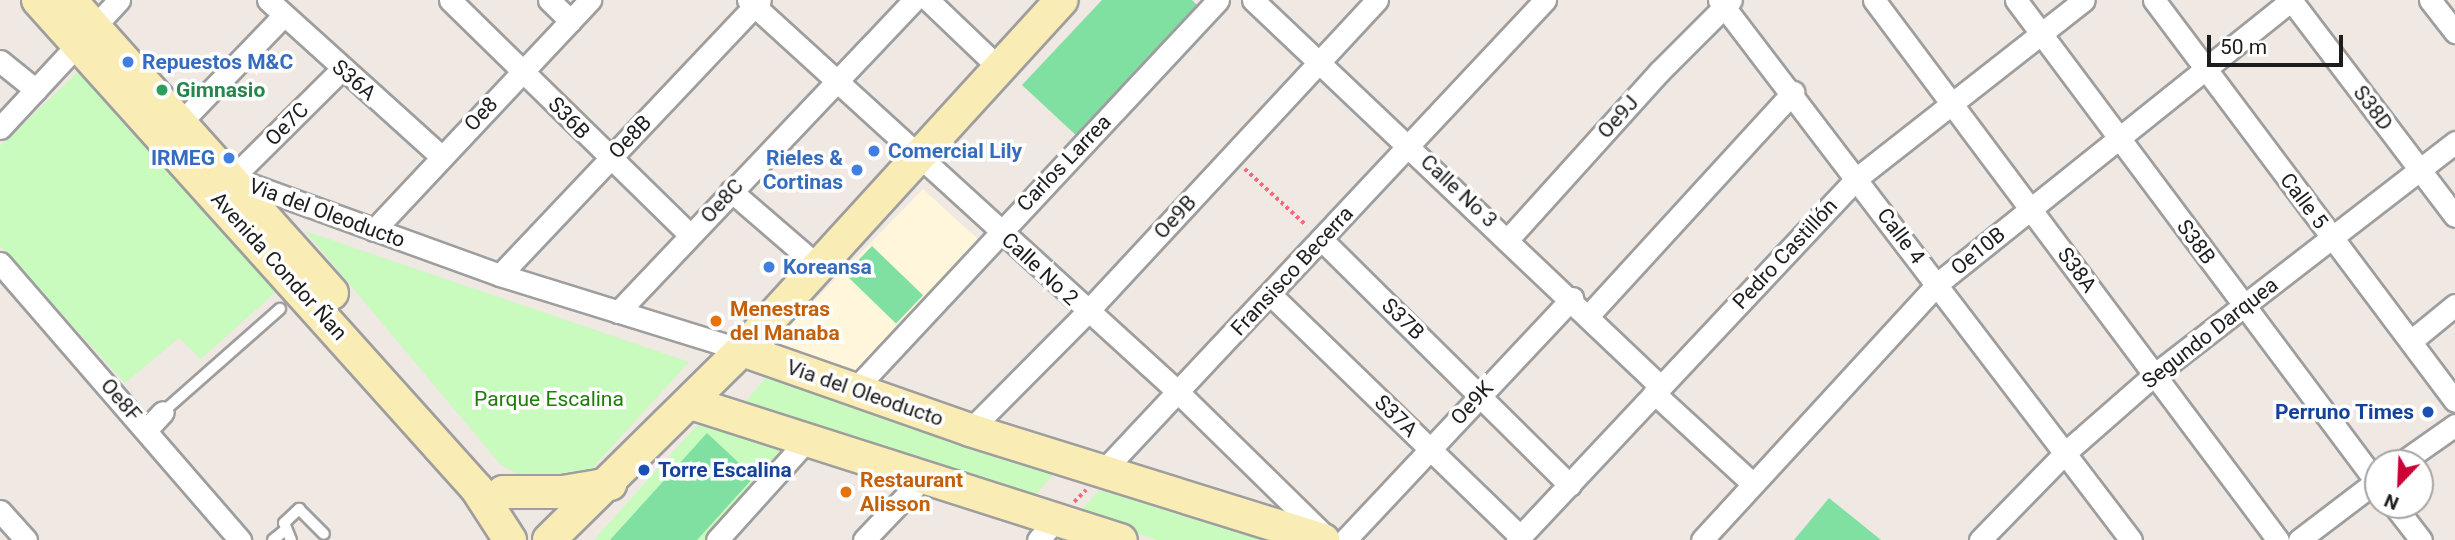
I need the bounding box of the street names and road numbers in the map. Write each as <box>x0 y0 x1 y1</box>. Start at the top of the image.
street label: S36A <box>327 54 381 106</box>
street label: S38D <box>2348 81 2398 135</box>
street label: Oe9J <box>1592 90 1644 144</box>
street label: Oe8 <box>459 92 503 136</box>
street label: S36B <box>543 92 595 144</box>
street label: Oe7C <box>260 97 314 151</box>
street label: Carlos Larrea <box>1012 109 1116 217</box>
street label: Oe8B <box>603 110 657 164</box>
street label: Calle No 3 <box>1415 149 1503 233</box>
street label: Calle 5 <box>2275 168 2333 234</box>
street label: Via del Oleoducto <box>246 173 408 253</box>
street label: Oe8C <box>695 174 749 228</box>
street label: Avenida Condor Ñan <box>206 187 352 345</box>
street label: Oe9B <box>1149 190 1201 244</box>
street label: Pedro Castillón <box>1727 194 1843 314</box>
street label: Fransisco Becerra <box>1226 201 1358 341</box>
street label: Calle 4 <box>1872 203 1930 269</box>
street label: S38B <box>2171 215 2221 269</box>
street label: Oe10B <box>1946 222 2010 280</box>
street label: Calle No 2 <box>996 227 1084 311</box>
street label: S38A <box>2052 242 2102 298</box>
street label: Segundo Darquea <box>2137 272 2283 394</box>
street label: S37B <box>1377 293 1429 345</box>
street label: Via del Oleoducto <box>783 354 947 432</box>
street label: Oe8F <box>95 373 147 427</box>
street label: Oe9K <box>1446 376 1498 430</box>
street label: S37A <box>1369 390 1423 442</box>

